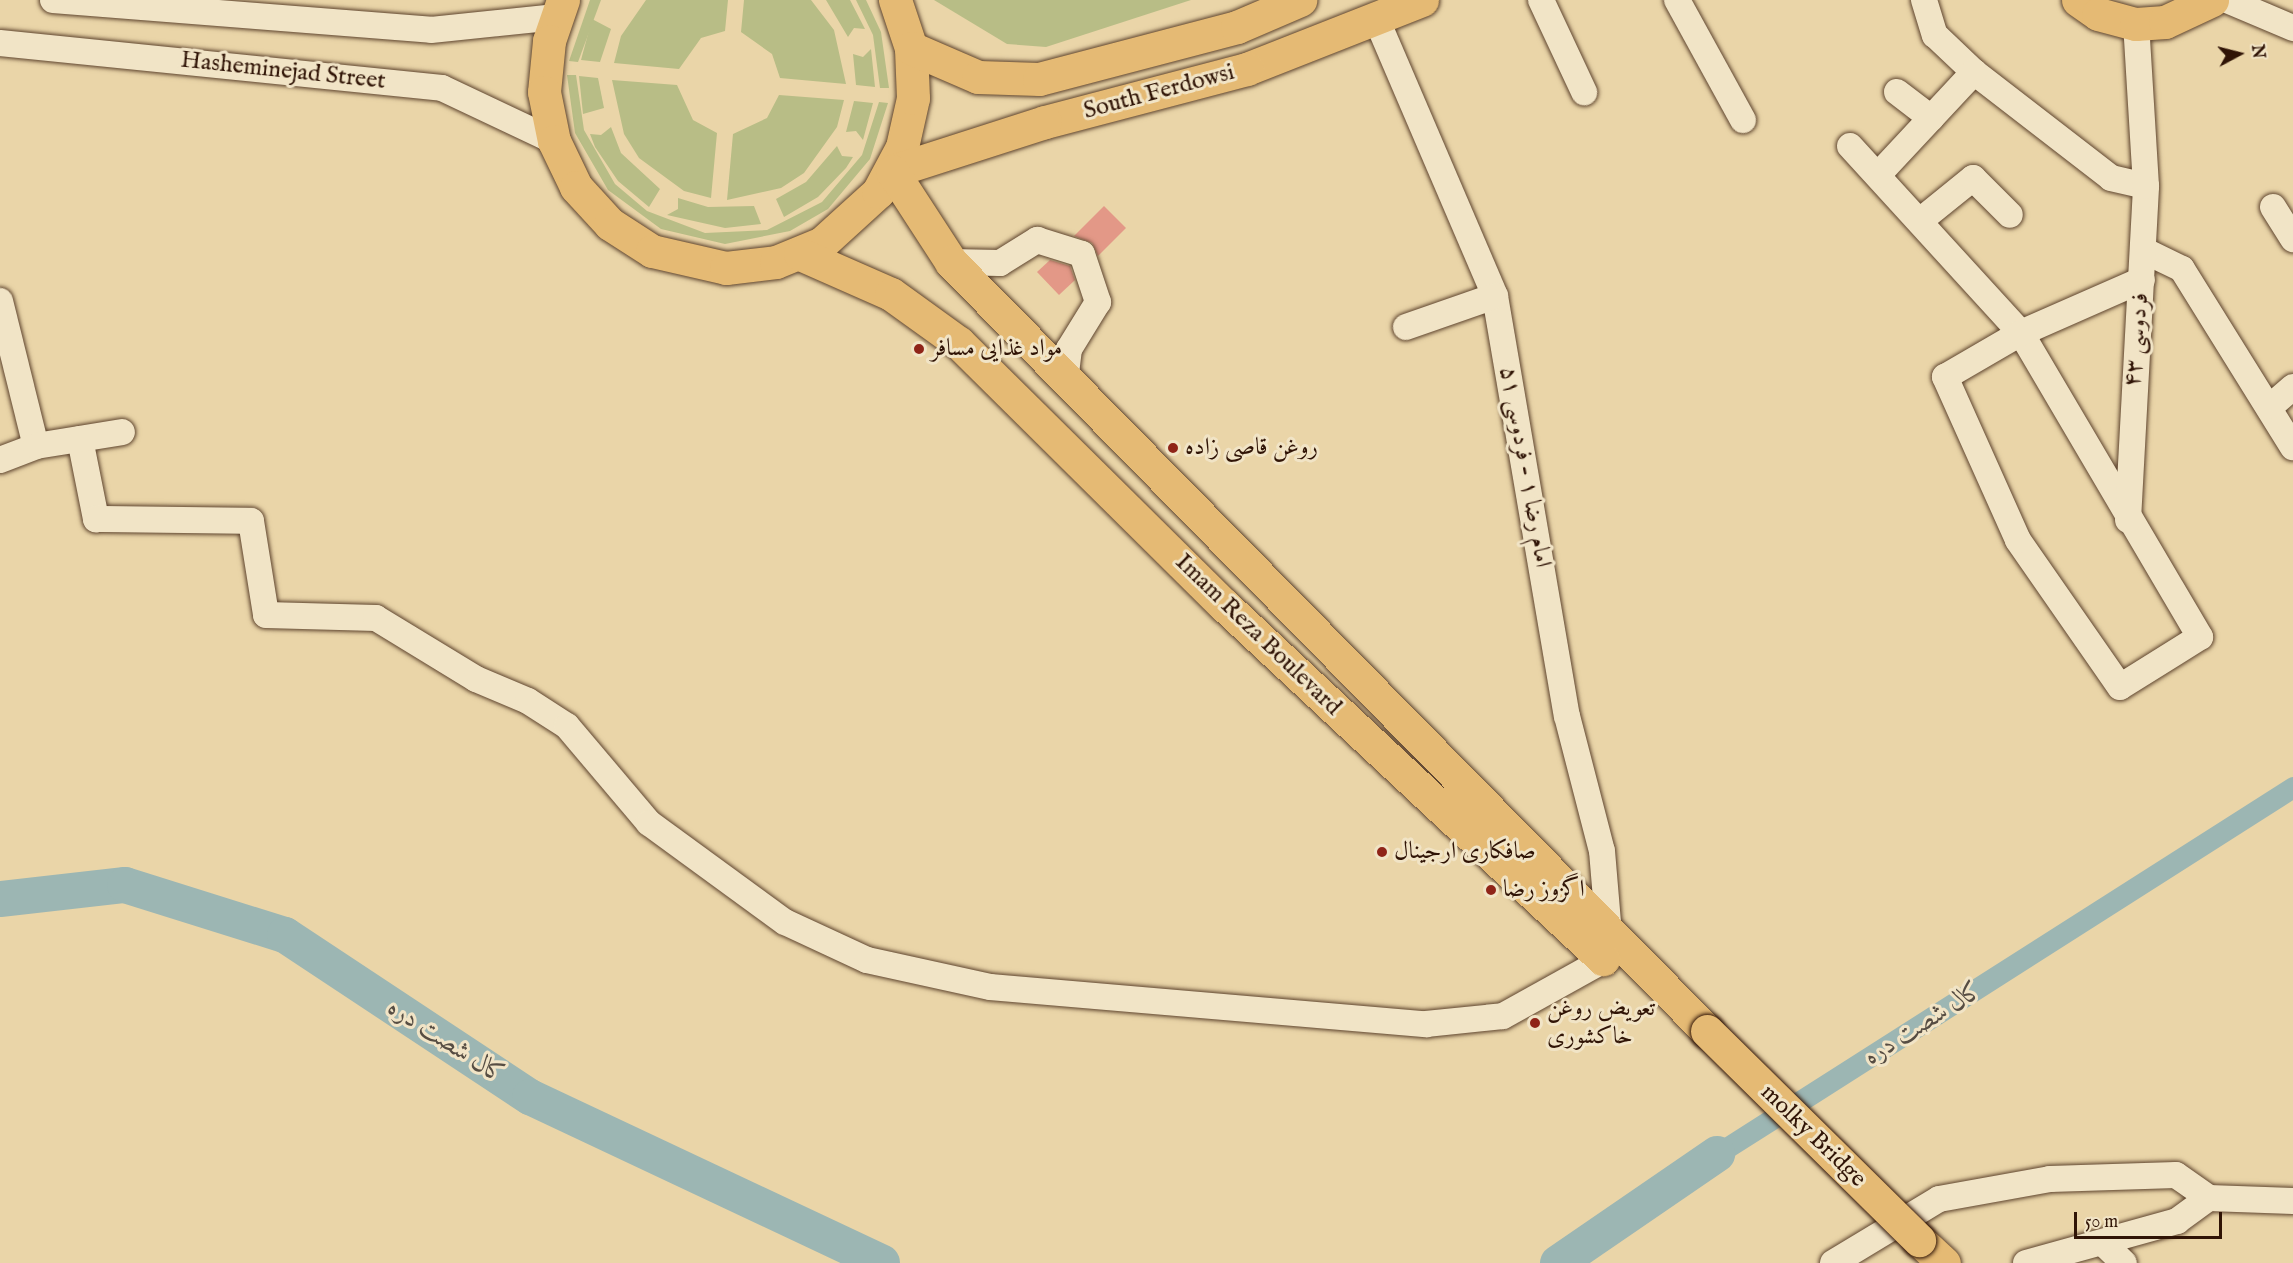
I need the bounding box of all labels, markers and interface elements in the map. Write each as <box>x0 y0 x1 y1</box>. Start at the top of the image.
north arrow <box>2209 24 2269 84</box>
text: N <box>2246 44 2268 60</box>
street label: Hasheminejad Street <box>179 46 387 96</box>
street label: South Ferdowsi <box>1080 58 1238 126</box>
street label: فردوسی ۴۳ <box>2119 292 2155 388</box>
place label: مواد غذایی مسافر <box>931 335 1062 363</box>
marker: مواد غذایی مسافر <box>912 342 926 356</box>
street label: امام رضا ۱ - فردوسی ۵۱ <box>1493 364 1557 570</box>
place label: روغن قاصی زاده <box>1185 434 1318 462</box>
marker: روغن قاصی زاده <box>1166 441 1180 455</box>
street label: Imam Reza Boulevard <box>1169 548 1347 722</box>
place label: صافکاری ارجینال <box>1394 838 1536 866</box>
marker: صافکاری ارجینال <box>1375 845 1389 859</box>
place label: اگزوز رضا <box>1503 876 1585 904</box>
marker: اگزوز رضا <box>1484 883 1498 897</box>
water label: کال شصت دره <box>1859 974 1989 1072</box>
water label: کال شصت دره <box>382 992 512 1092</box>
place label: تعویض روغن خاکشوری <box>1547 995 1655 1051</box>
marker: تعویض روغن خاکشوری <box>1528 1016 1542 1030</box>
street label: molky Bridge <box>1754 1079 1872 1193</box>
scale bar <box>2077 1200 2226 1238</box>
text: 50 m <box>2085 1211 2118 1234</box>

